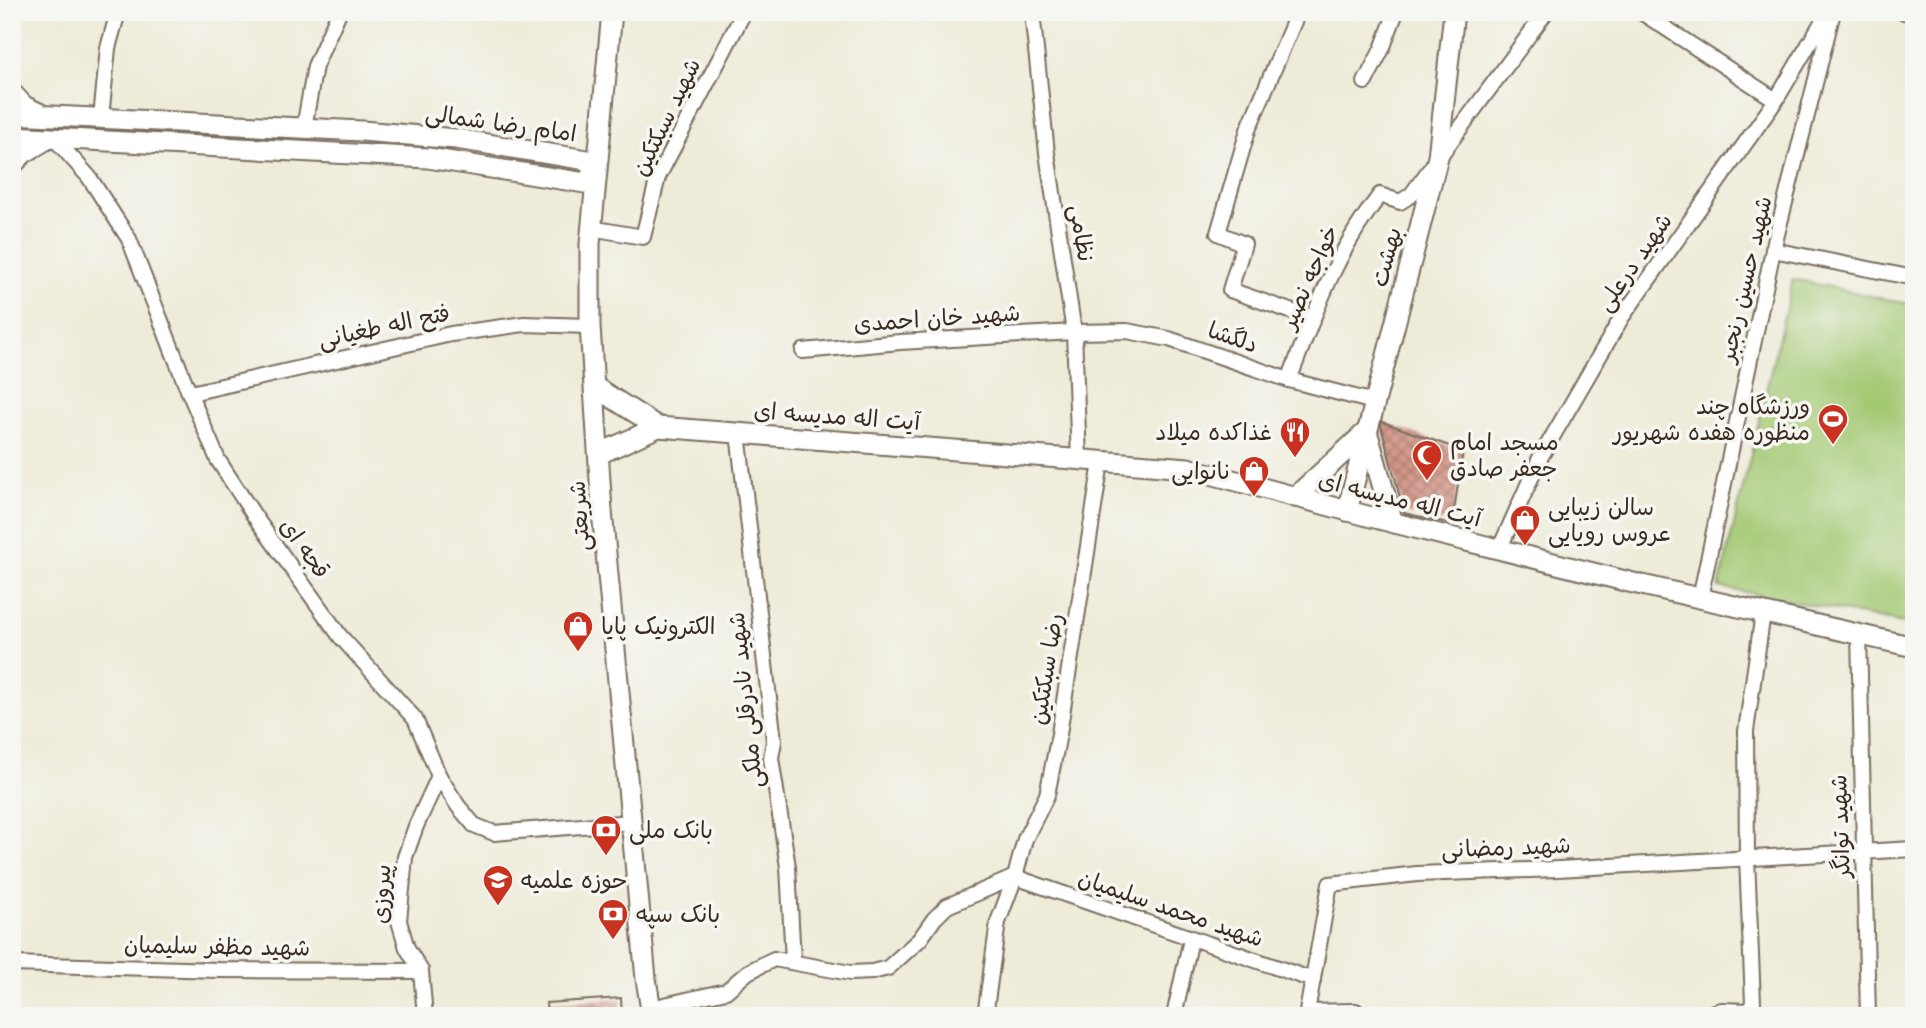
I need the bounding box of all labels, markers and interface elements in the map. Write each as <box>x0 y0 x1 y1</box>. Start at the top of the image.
street label: شهید سبکتکین <box>624 53 707 180</box>
street label: امام رضا شمالی <box>423 97 579 151</box>
street label: شهید حسین رنجبر <box>1710 193 1778 367</box>
street label: نظامی <box>1063 202 1102 264</box>
street label: شهید درعلی <box>1588 206 1679 317</box>
street label: خواجه نصیر <box>1271 220 1344 335</box>
street label: بهشت <box>1363 224 1407 290</box>
street label: فتح اله طغیانی <box>315 296 453 356</box>
street label: شهید خان احمدی <box>853 296 1021 338</box>
street label: دلگشا <box>1204 314 1262 359</box>
place label: ورزشگاه چند منظوره هفده شهریور <box>1612 390 1810 447</box>
street label: آیت اله مدیسه ای <box>753 394 923 436</box>
sports icon: ورزشگاه چند منظوره هفده شهریور <box>1816 402 1850 446</box>
restaurant icon: غذاکده میلاد <box>1278 415 1312 459</box>
place label: غذاکده میلاد <box>1155 416 1272 446</box>
place label: مسجد امام جعفر صادق <box>1450 426 1559 482</box>
mosque icon: مسجد امام جعفر صادق <box>1410 438 1444 482</box>
shop icon: نانوایی <box>1237 454 1271 498</box>
place label: نانوایی <box>1171 455 1231 486</box>
street label: آیت اله مدیسه ای <box>1316 463 1486 533</box>
street label: شریعتی <box>561 480 596 552</box>
place label: سالن زیبایی عروس رویایی <box>1548 491 1672 548</box>
shop icon: سالن زیبایی عروس رویایی <box>1508 503 1542 547</box>
street label: قجه ای <box>274 511 338 583</box>
shop icon: الکترونیک پایا <box>561 609 595 653</box>
place label: الکترونیک پایا <box>601 610 715 641</box>
street label: شهید نادرقلی ملکی <box>720 610 769 790</box>
street label: رضا سبکتکین <box>1021 611 1069 727</box>
street label: شهید توانگر <box>1822 774 1856 880</box>
bank icon: بانک ملی <box>589 813 623 857</box>
place label: بانک ملی <box>629 814 713 845</box>
street label: شهید رمضانی <box>1441 829 1571 864</box>
street label: شهید محمد سلیمیان <box>1075 861 1268 953</box>
street label: پیروزی <box>363 863 398 925</box>
school or university icon: حوزه علمیه <box>481 863 515 907</box>
place label: حوزه علمیه <box>521 864 628 894</box>
bank icon: بانک سپه <box>596 897 630 941</box>
place label: بانک سپه <box>636 898 720 929</box>
street label: شهید مظفر سلیمیان <box>124 928 310 962</box>

